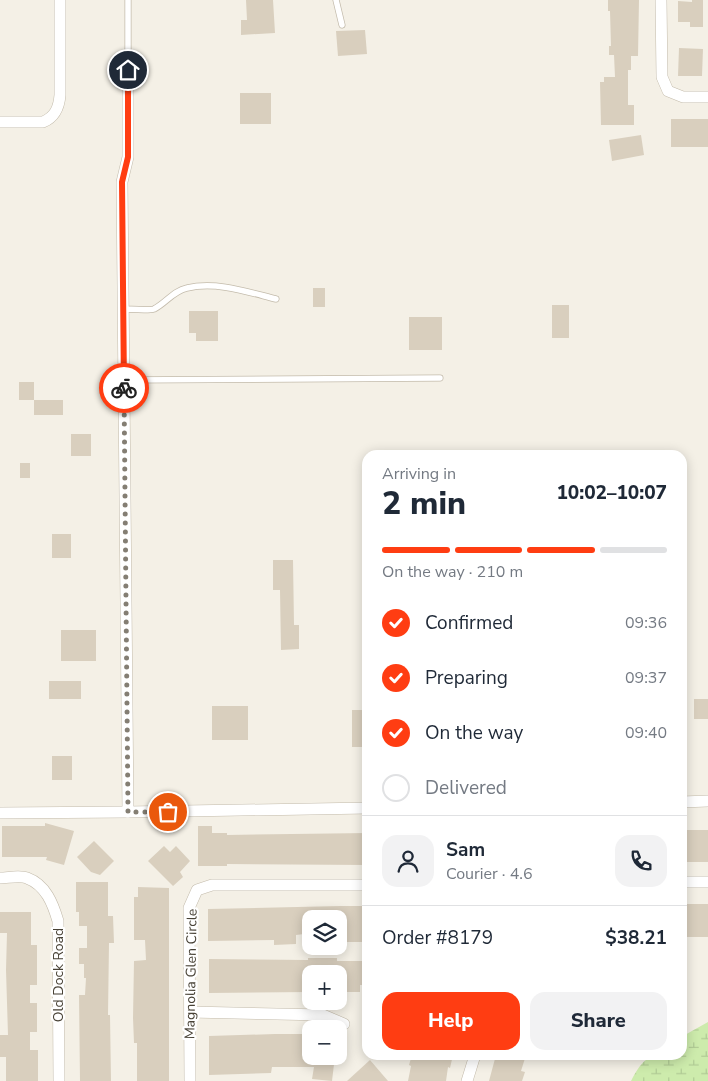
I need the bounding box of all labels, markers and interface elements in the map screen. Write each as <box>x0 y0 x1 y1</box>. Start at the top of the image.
pin <box>107 49 149 91</box>
icon: home <box>114 56 142 84</box>
courier <box>99 363 149 413</box>
icon: bike <box>110 374 138 402</box>
text: Arriving in <box>382 463 456 485</box>
text: 10:02–10:07 <box>556 480 667 506</box>
text: 2 min <box>382 482 466 525</box>
text: On the way · 210 m <box>382 561 523 583</box>
icon: check <box>382 609 410 637</box>
text: Confirmed <box>425 610 513 636</box>
text: 09:36 <box>625 612 667 634</box>
icon: check <box>382 664 410 692</box>
text: Preparing <box>425 665 508 691</box>
text: 09:37 <box>625 667 667 689</box>
icon: check <box>382 719 410 747</box>
text: On the way <box>425 720 523 746</box>
text: 09:40 <box>625 722 667 744</box>
text: Delivered <box>425 775 507 801</box>
pin <box>147 791 189 833</box>
icon: bag <box>154 798 182 826</box>
button: person <box>382 835 434 887</box>
button: phone <box>615 835 667 887</box>
text: Sam <box>446 837 485 863</box>
text: Courier · 4.6 <box>446 863 532 885</box>
street label: Magnolia Glen Circle <box>180 909 202 1039</box>
map controls <box>302 910 347 1065</box>
button: layers <box>302 910 347 955</box>
text: Order #8179 <box>382 925 493 951</box>
text: $38.21 <box>605 925 667 951</box>
street label: Old Dock Road <box>49 928 68 1022</box>
button: + <box>302 965 347 1010</box>
button: Help <box>382 992 520 1050</box>
button: Share <box>530 992 667 1050</box>
button: − <box>302 1020 347 1065</box>

